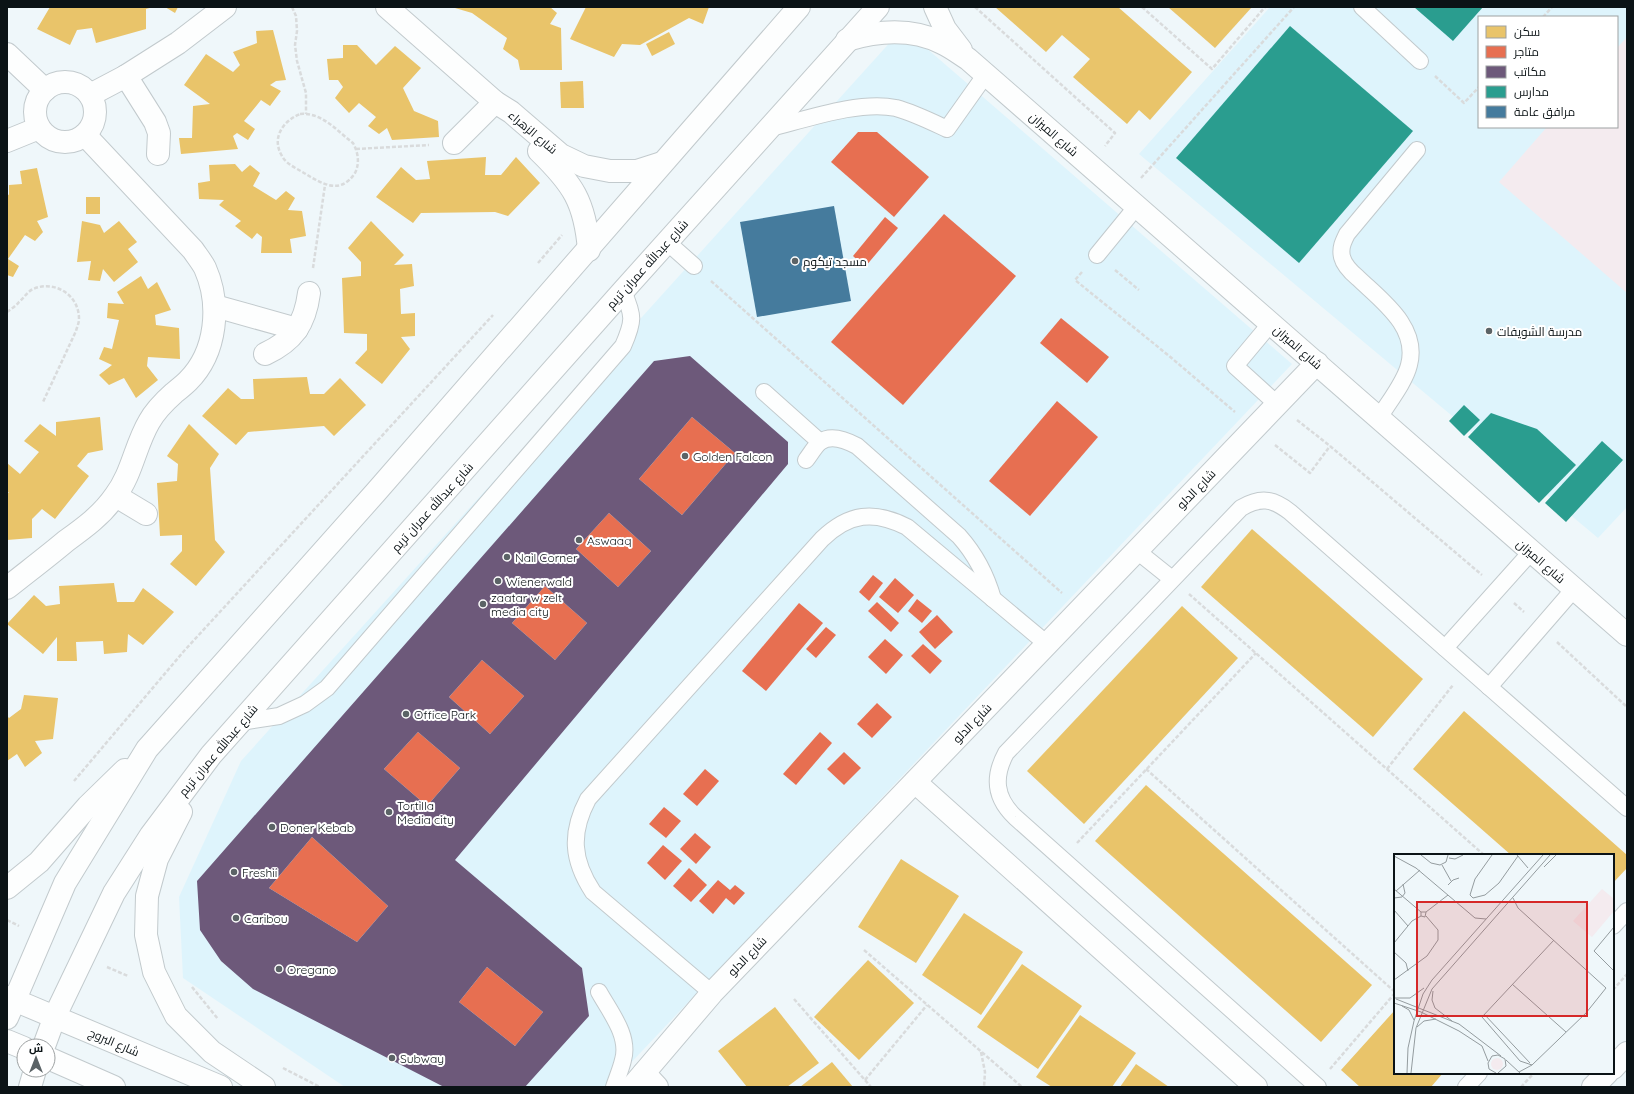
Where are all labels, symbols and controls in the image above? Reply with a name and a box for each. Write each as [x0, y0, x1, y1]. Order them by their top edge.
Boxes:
legend [1478, 16, 1618, 128]
text: سكن [1514, 24, 1540, 39]
text: متاجر [1513, 44, 1539, 59]
text: مكاتب [1514, 64, 1546, 79]
text: مدارس [1514, 84, 1549, 99]
text: مرافق عامة [1514, 104, 1575, 119]
street label: شارع الزهراء [505, 107, 561, 158]
street label: شارع الميزان [1026, 109, 1081, 160]
street label: شارع عبدالله عمران تريم [603, 216, 692, 312]
place label: مسجد تيكوم [803, 254, 867, 270]
marker: مسجد تيكوم [790, 256, 800, 266]
street label: شارع الميزان [1270, 322, 1325, 373]
place label: مدرسة الشويفات [1497, 324, 1582, 339]
marker: مدرسة الشويفات [1484, 326, 1494, 336]
place label: Golden Falcon [693, 449, 772, 464]
marker: Golden Falcon [680, 451, 690, 461]
street label: شارع عبدالله عمران تريم [388, 459, 477, 555]
street label: شارع الدلو [1173, 466, 1219, 513]
place label: Aswaaq [587, 533, 631, 548]
marker: Aswaaq [574, 535, 584, 545]
street label: شارع الميزان [1513, 536, 1568, 587]
place label: Nail Corner [515, 550, 578, 565]
marker: Nail Corner [502, 552, 512, 562]
place label: Wienerwald [506, 574, 572, 589]
marker: Wienerwald [493, 576, 503, 586]
place label: zaatar w zelt media city [491, 590, 562, 619]
marker: zaatar w zelt media city [478, 599, 488, 609]
street label: شارع الدلو [949, 700, 995, 747]
street label: شارع عبدالله عمران تريم [175, 701, 261, 799]
place label: Office Park [414, 707, 476, 722]
marker: Office Park [401, 709, 411, 719]
place label: Tortilla Media city [397, 798, 454, 827]
marker: Tortilla Media city [384, 807, 394, 817]
place label: Doner Kebab [280, 820, 354, 835]
marker: Doner Kebab [267, 822, 277, 832]
inset map [1394, 854, 1614, 1074]
place label: Freshii [242, 865, 277, 880]
marker: Freshii [229, 867, 239, 877]
place label: Caribou [244, 911, 288, 926]
marker: Caribou [231, 913, 241, 923]
street label: شارع الدلو [724, 933, 770, 980]
place label: Oregano [287, 962, 336, 977]
marker: Oregano [274, 964, 284, 974]
street label: شارع البروج [86, 1025, 142, 1060]
north arrow [16, 1038, 56, 1078]
text: ش [29, 1041, 43, 1055]
place label: Subway [400, 1051, 444, 1066]
marker: Subway [387, 1053, 397, 1063]

